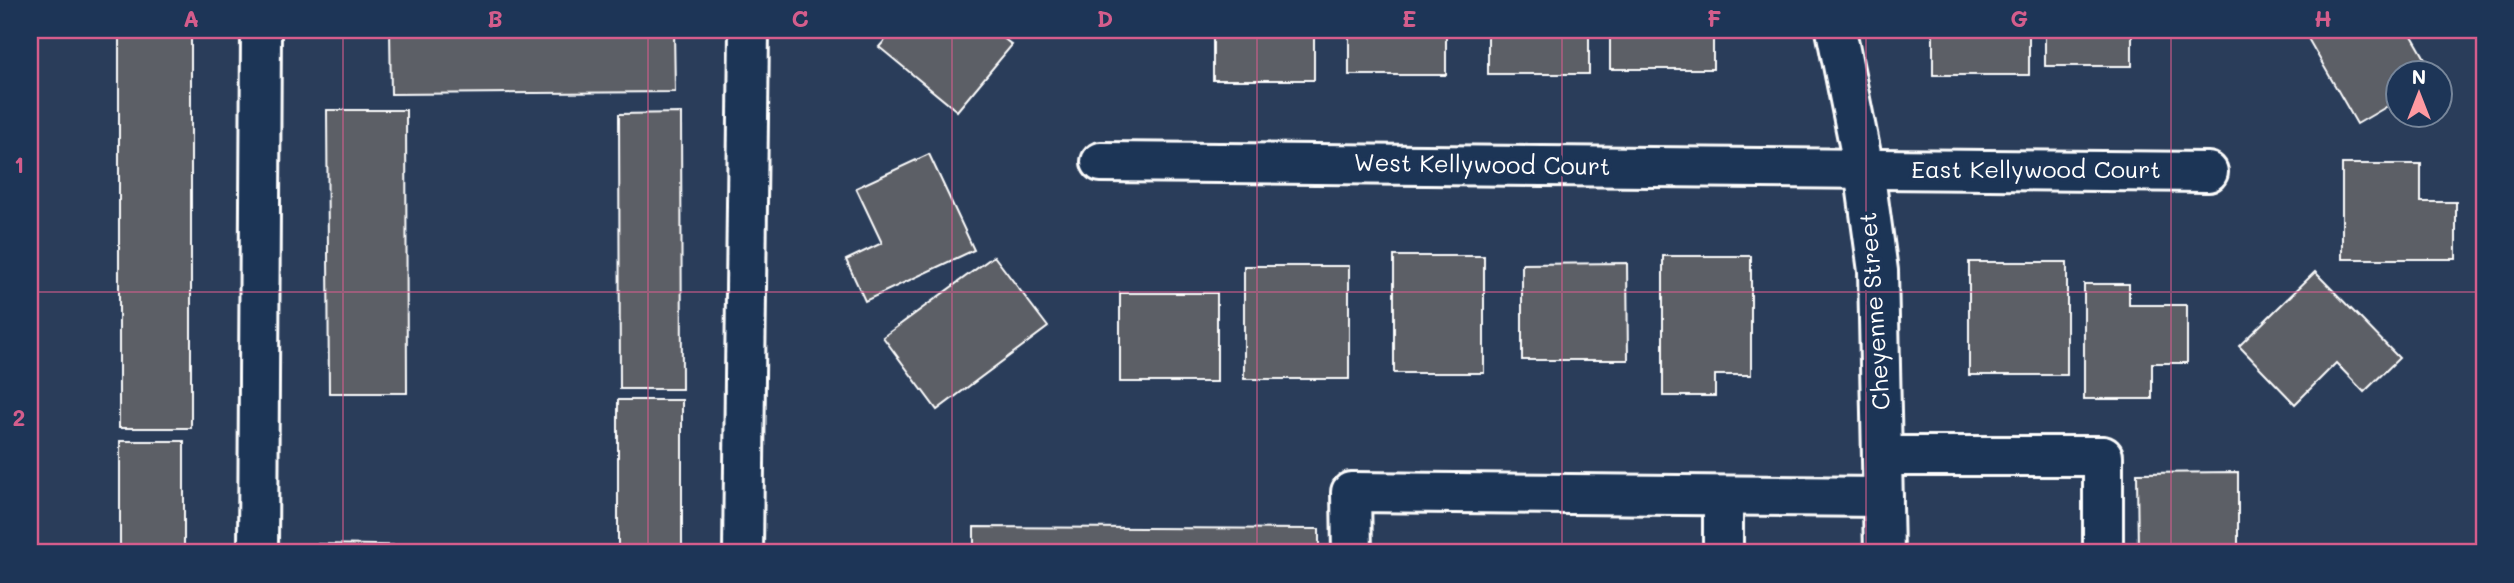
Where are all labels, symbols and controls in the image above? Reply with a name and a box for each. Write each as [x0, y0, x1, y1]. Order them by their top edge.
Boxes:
text: A [183, 3, 199, 33]
text: B [487, 3, 503, 33]
text: C [791, 3, 809, 33]
text: D [1097, 3, 1113, 33]
text: E [1402, 3, 1416, 33]
text: F [1707, 3, 1721, 33]
text: G [2010, 3, 2028, 33]
text: H [2314, 3, 2332, 33]
north arrow [2384, 60, 2454, 130]
text: N [2412, 64, 2426, 89]
street label: West Kellywood Court [1353, 146, 1611, 181]
text: 1 [14, 149, 24, 179]
street label: East Kellywood Court [1911, 153, 2161, 184]
street label: Cheyenne Street [1851, 211, 1896, 411]
text: 2 [13, 402, 25, 432]

